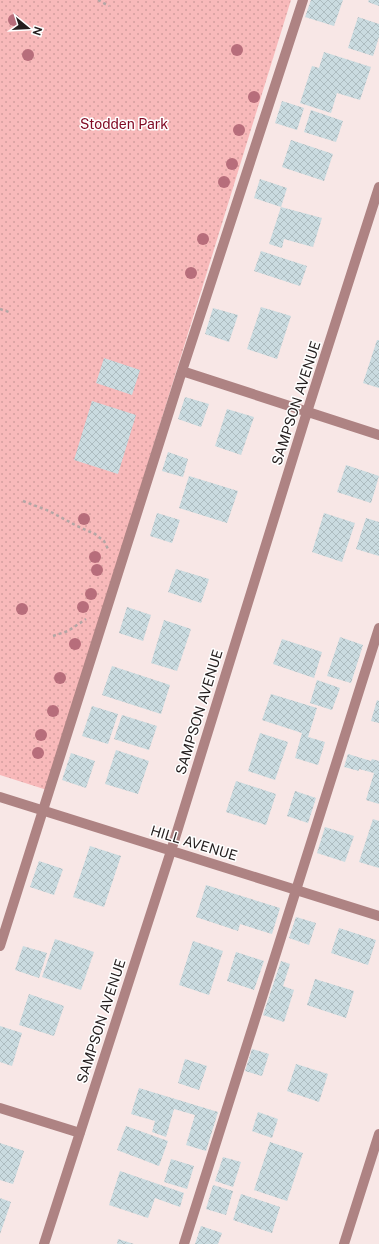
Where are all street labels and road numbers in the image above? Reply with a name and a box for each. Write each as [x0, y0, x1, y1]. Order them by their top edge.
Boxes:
street label: SAMPSON AVENUE [268, 339, 324, 467]
street label: SAMPSON AVENUE [172, 648, 226, 776]
street label: HILL AVENUE [149, 822, 239, 864]
street label: SAMPSON AVENUE [73, 957, 129, 1085]

